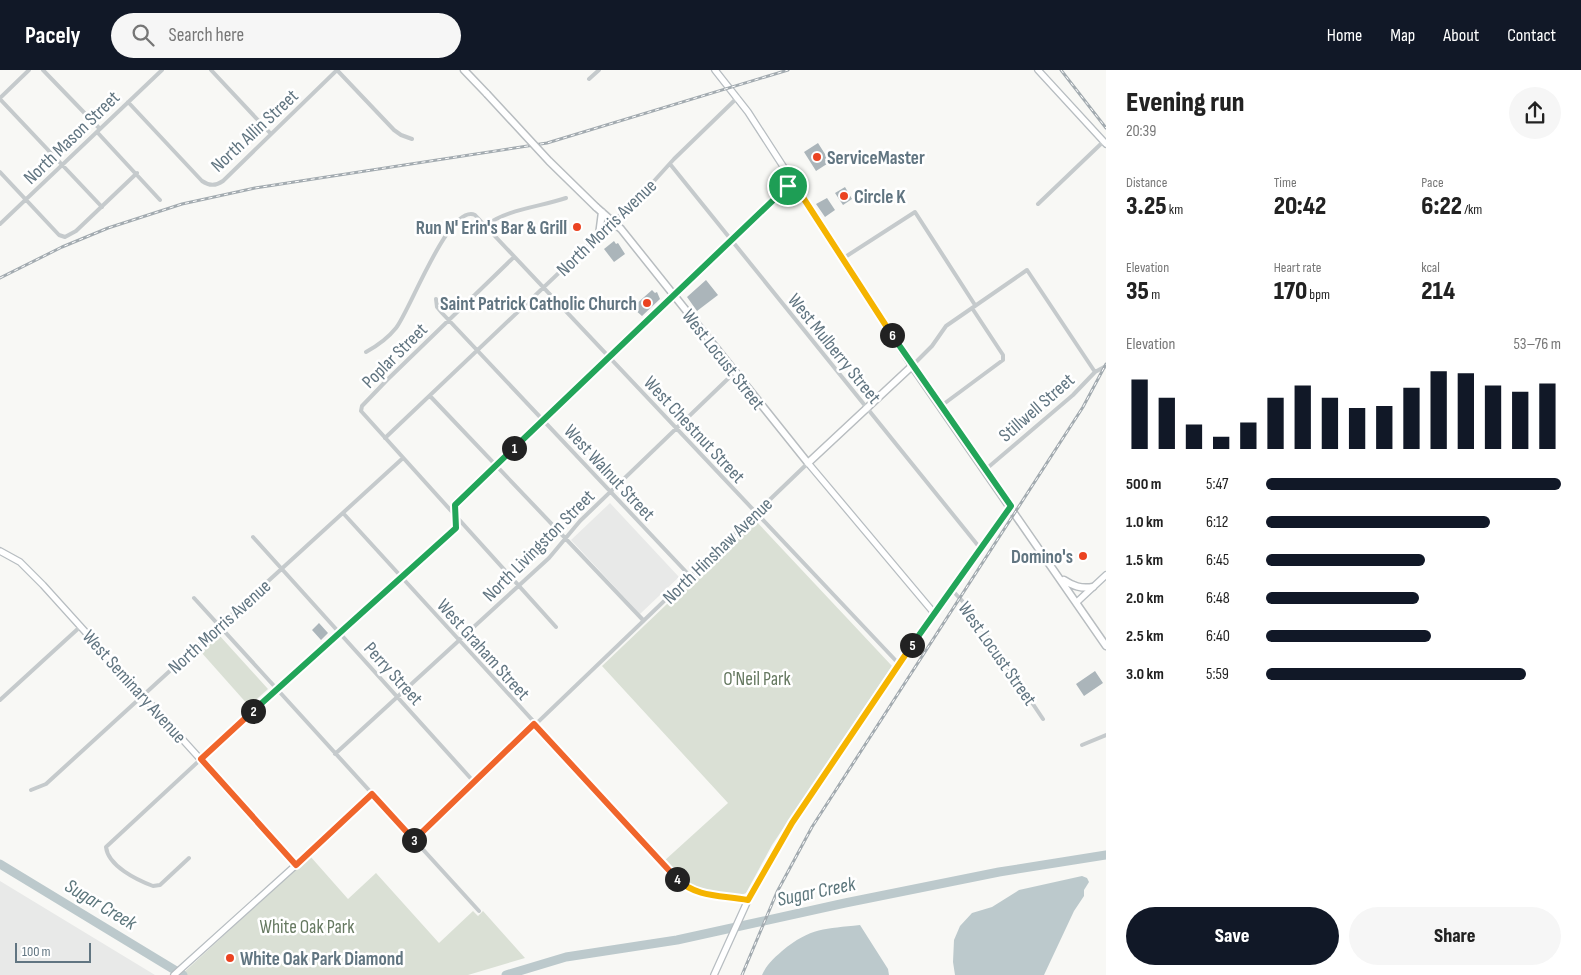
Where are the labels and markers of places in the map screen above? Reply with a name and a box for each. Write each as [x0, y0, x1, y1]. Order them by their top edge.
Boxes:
place label: ServiceMaster [827, 147, 925, 170]
marker: ServiceMaster [811, 151, 823, 163]
pin [767, 165, 809, 207]
place label: Circle K [854, 186, 906, 209]
marker: Circle K [838, 190, 850, 202]
place label: Run N' Erin's Bar & Grill [416, 217, 567, 240]
marker: Run N' Erin's Bar & Grill [571, 221, 583, 233]
place label: Saint Patrick Catholic Church [440, 293, 637, 316]
marker: Saint Patrick Catholic Church [641, 297, 653, 309]
pin: 6 [880, 322, 904, 348]
pin: 1 [502, 436, 526, 460]
place label: Domino's [1011, 546, 1073, 569]
marker: Domino's [1077, 550, 1089, 562]
pin: 5 [900, 632, 924, 658]
pin: 2 [240, 698, 266, 724]
pin: 3 [402, 828, 426, 852]
pin: 4 [664, 866, 690, 892]
place label: White Oak Park Diamond [240, 948, 403, 971]
marker: White Oak Park Diamond [224, 952, 236, 964]

